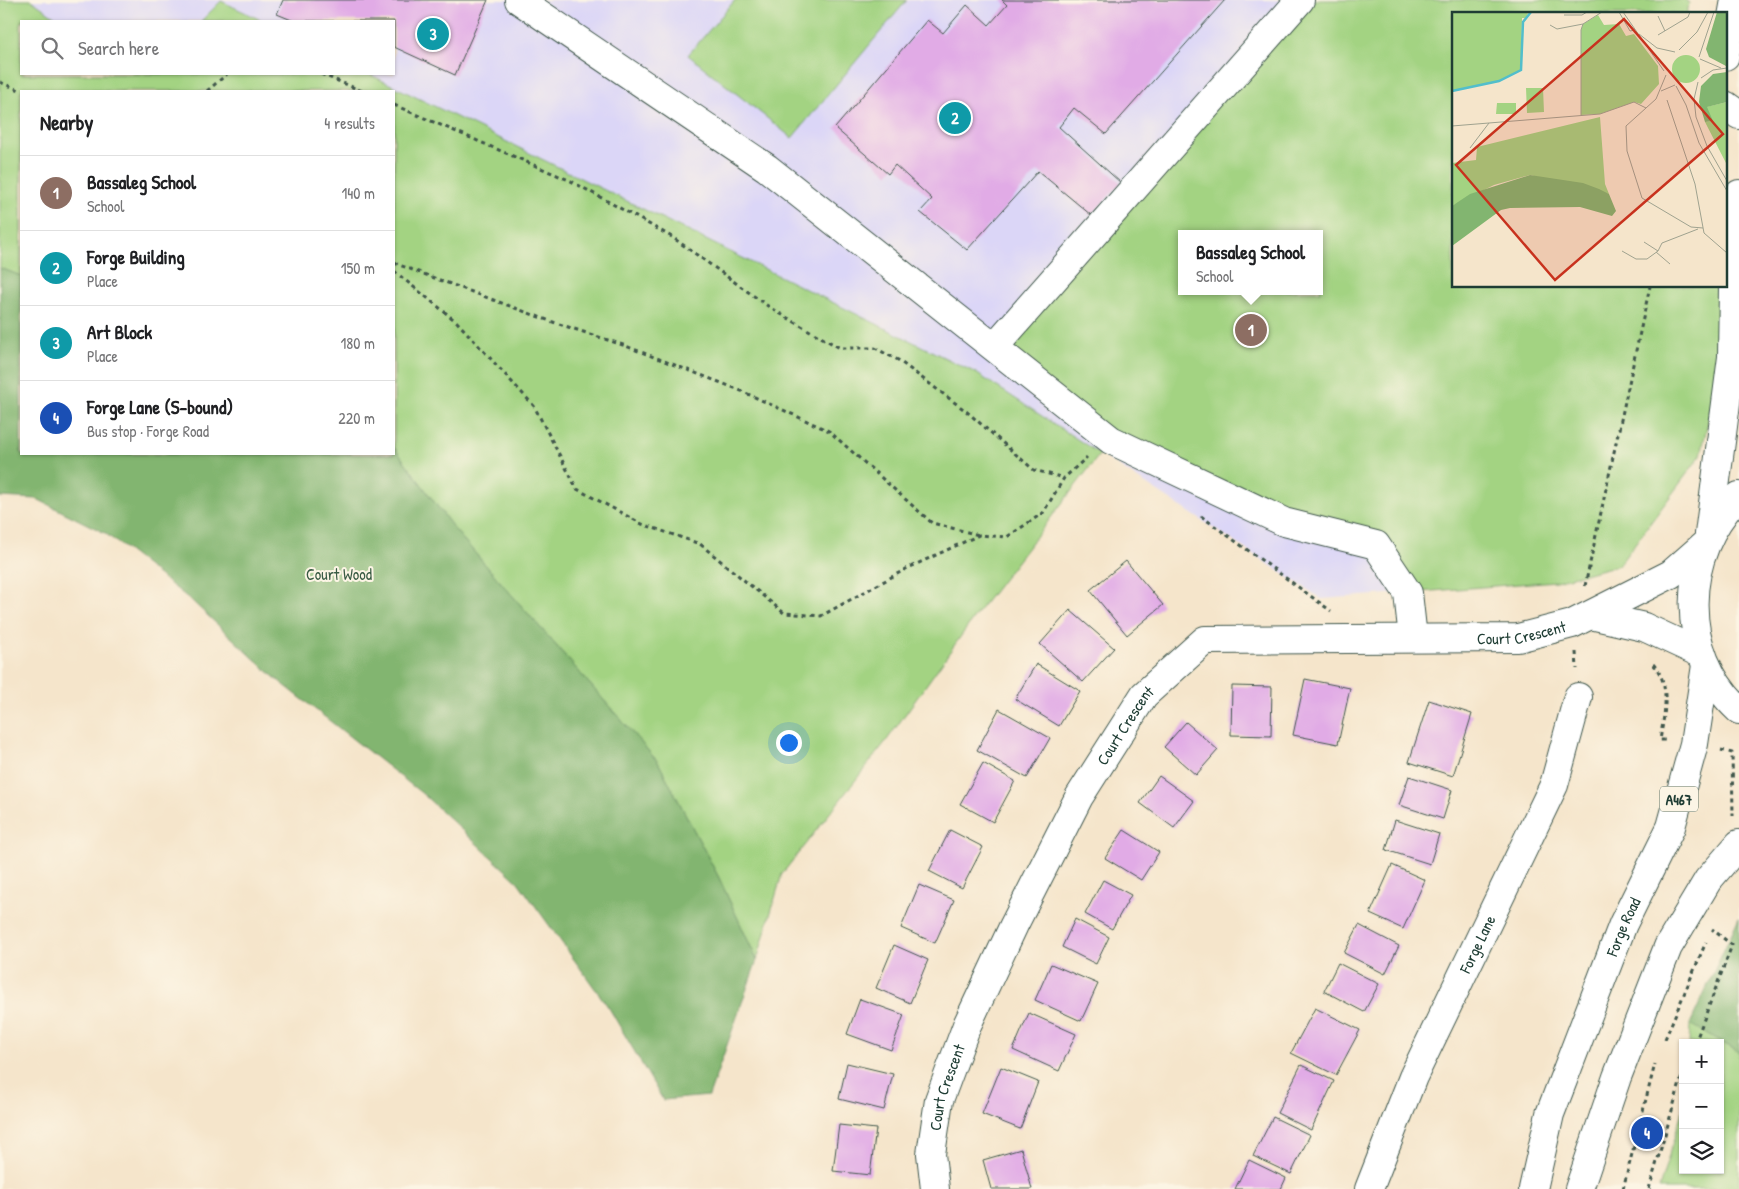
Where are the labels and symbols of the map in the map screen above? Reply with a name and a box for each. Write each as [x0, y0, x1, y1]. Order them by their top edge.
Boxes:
inset map [1452, 12, 1726, 288]
pin: 3 [417, 15, 449, 53]
pin: 2 [939, 99, 971, 137]
pin: 1 [1235, 311, 1267, 349]
park label: Court Wood [306, 563, 372, 585]
street label: Court Crescent [1477, 615, 1569, 650]
street label: Court Crescent [1091, 680, 1158, 769]
your location [776, 730, 802, 756]
road number: A467 [1660, 786, 1698, 812]
street label: Forge Road [1600, 893, 1646, 960]
street label: Forge Lane [1453, 911, 1501, 977]
street label: Court Crescent [924, 1040, 970, 1132]
pin: 4 [1631, 1114, 1663, 1152]

